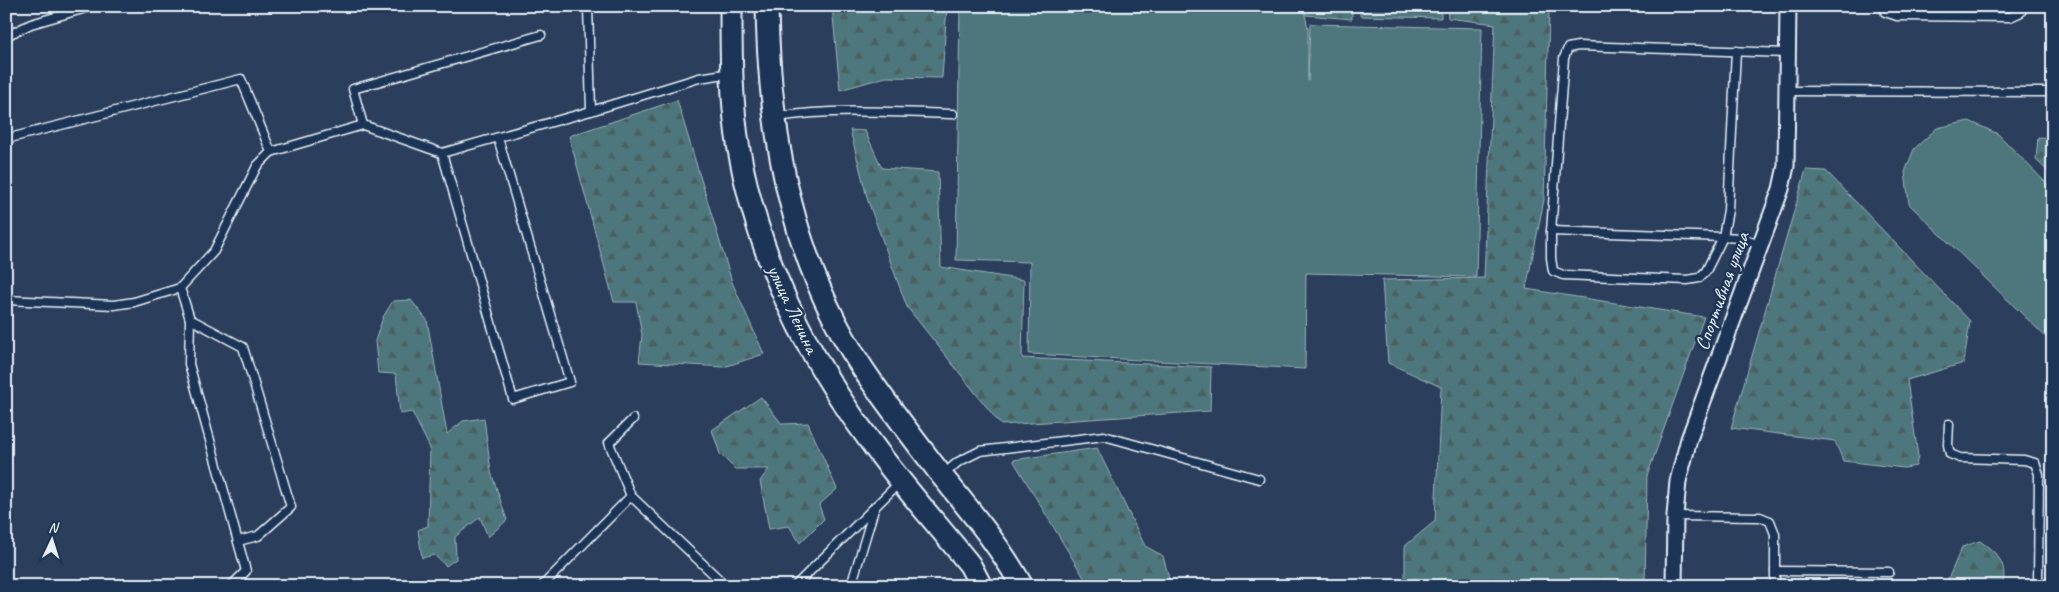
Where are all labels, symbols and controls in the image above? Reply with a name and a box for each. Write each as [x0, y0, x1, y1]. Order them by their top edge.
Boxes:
street label: Спортивная улица [1689, 227, 1755, 353]
street label: улица Ленина [761, 260, 825, 359]
north arrow [28, 514, 78, 564]
text: N [48, 519, 60, 536]

